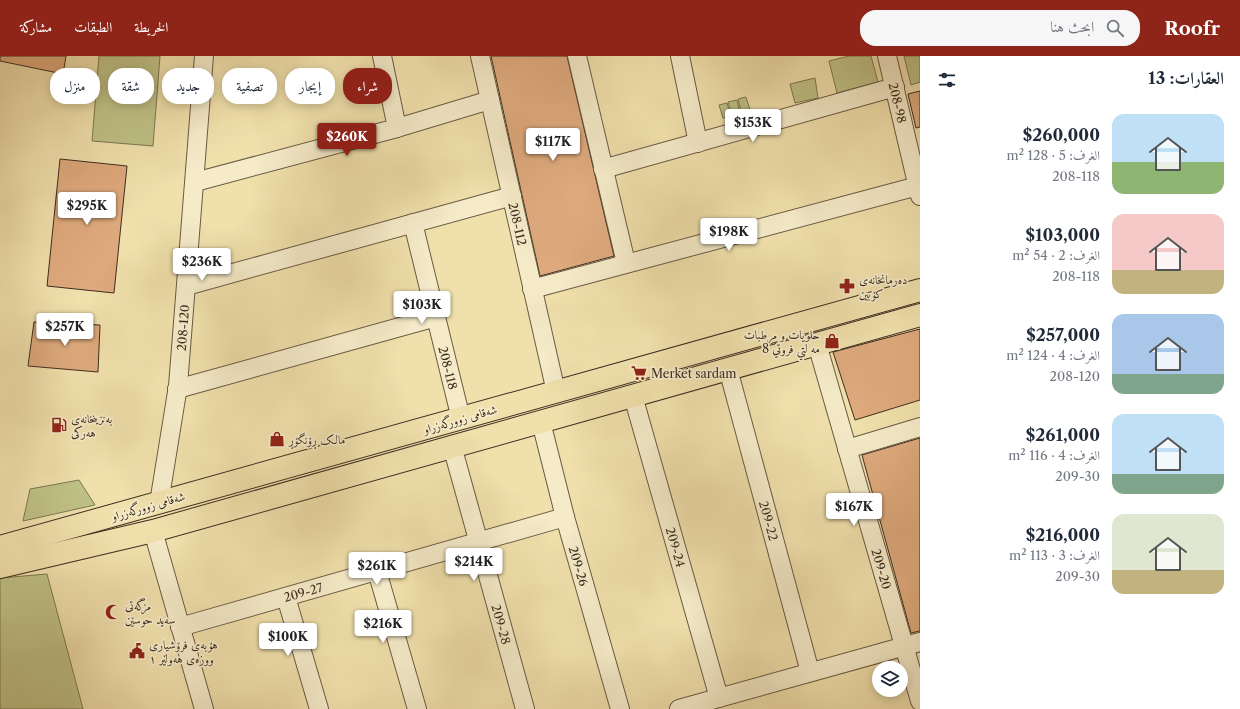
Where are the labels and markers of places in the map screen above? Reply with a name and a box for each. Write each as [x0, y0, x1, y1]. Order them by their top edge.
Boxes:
pin: $153K [725, 109, 781, 143]
pin: $260K [319, 123, 375, 157]
pin: $117K [525, 128, 581, 162]
pin: $295K [59, 192, 115, 226]
pin: $198K [701, 218, 757, 252]
pin: $236K [174, 248, 230, 282]
place label: دەرمانخانەی کۆبین [859, 272, 907, 302]
pharmacy icon: دەرمانخانەی کۆبین [838, 277, 856, 295]
pin: $103K [394, 291, 450, 325]
pin: $257K [37, 313, 93, 347]
place label: حلويات و مرطبات مه لتي فروتي 8 [744, 327, 820, 361]
shop icon: حلويات و مرطبات مه لتي فروتي 8 [823, 332, 841, 350]
supermarket icon: Merket sardam [630, 364, 648, 382]
place label: Merket sardam [651, 366, 737, 381]
place label: بەنزینخانەی هەرکی [71, 411, 112, 440]
fuel station icon: بەنزینخانەی هەرکی [50, 416, 68, 434]
shop icon: مالک ڕۆنگۆڕ [268, 430, 286, 448]
place label: مالک ڕۆنگۆڕ [288, 432, 345, 450]
pin: $167K [826, 493, 882, 527]
pin: $214K [446, 548, 502, 582]
pin: $261K [349, 552, 405, 586]
place label: مزگەتی سەید حوسێن [125, 597, 175, 628]
mosque icon: مزگەتی سەید حوسێن [104, 603, 122, 621]
pin: $216K [355, 610, 411, 644]
pin: $100K [260, 623, 316, 657]
place label: هۆبەی فرۆشیاری ووزەی هەولێر ١ [149, 637, 218, 667]
public building icon: هۆبەی فرۆشیاری ووزەی هەولێر ١ [128, 642, 146, 660]

